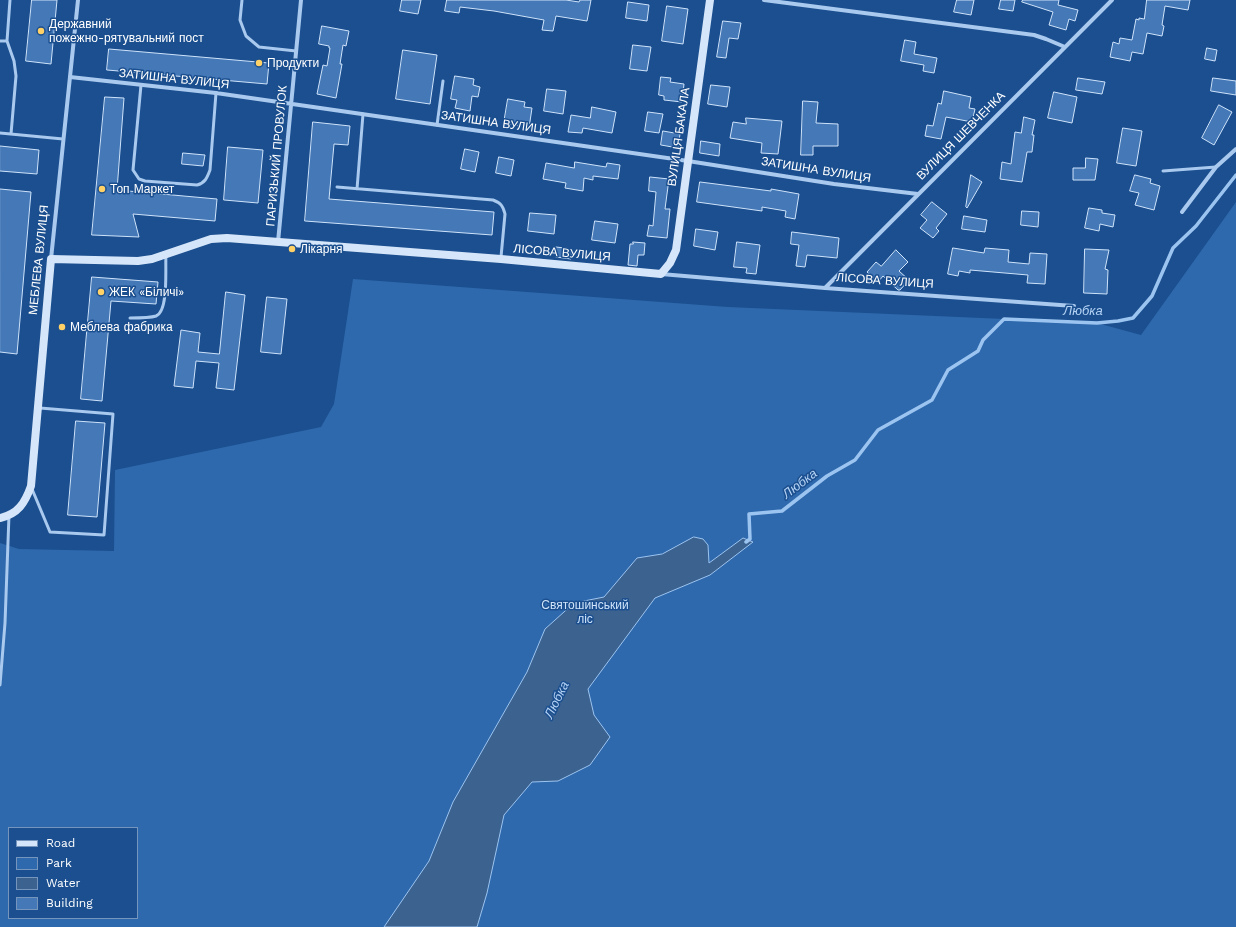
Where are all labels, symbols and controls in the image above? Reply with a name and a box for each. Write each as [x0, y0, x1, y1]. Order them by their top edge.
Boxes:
place label: Державний пожежно-рятувальний пост [49, 17, 204, 45]
marker: Державний пожежно-рятувальний пост [36, 26, 46, 36]
place label: Продукти [267, 56, 319, 70]
marker: Продукти [254, 58, 264, 68]
street label: ЗАТИШНА ВУЛИЦЯ [118, 66, 230, 92]
street label: ПАРИЗЬКИЙ ПРОВУЛОК [264, 85, 290, 227]
street label: ВУЛИЦЯ БАКАЛА [665, 87, 693, 187]
street label: ВУЛИЦЯ ШЕВЧЕНКА [914, 89, 1008, 183]
street label: ЗАТИШНА ВУЛИЦЯ [440, 108, 552, 138]
street label: ЗАТИШНА ВУЛИЦЯ [760, 154, 872, 186]
place label: Топ Маркет [110, 182, 174, 196]
marker: Топ Маркет [97, 184, 107, 194]
street label: МЕБЛЕВА ВУЛИЦЯ [26, 204, 52, 316]
place label: Лікарня [300, 242, 343, 256]
street label: ЛІСОВА ВУЛИЦЯ [513, 242, 611, 264]
marker: Лікарня [287, 244, 297, 254]
street label: ЛІСОВА ВУЛИЦЯ [836, 270, 934, 292]
place label: ЖЕК «Біличі» [109, 285, 184, 299]
marker: ЖЕК «Біличі» [96, 287, 106, 297]
water label: Любка [1063, 303, 1103, 319]
place label: Меблева фабрика [70, 320, 173, 334]
marker: Меблева фабрика [57, 322, 67, 332]
water label: Любка [780, 466, 820, 502]
park label: Святошинський ліс [541, 598, 629, 626]
water label: Любка [541, 679, 573, 721]
legend [8, 827, 138, 919]
text: Road [46, 836, 75, 850]
text: Park [46, 856, 72, 870]
text: Water [46, 876, 80, 890]
text: Building [46, 896, 93, 910]

